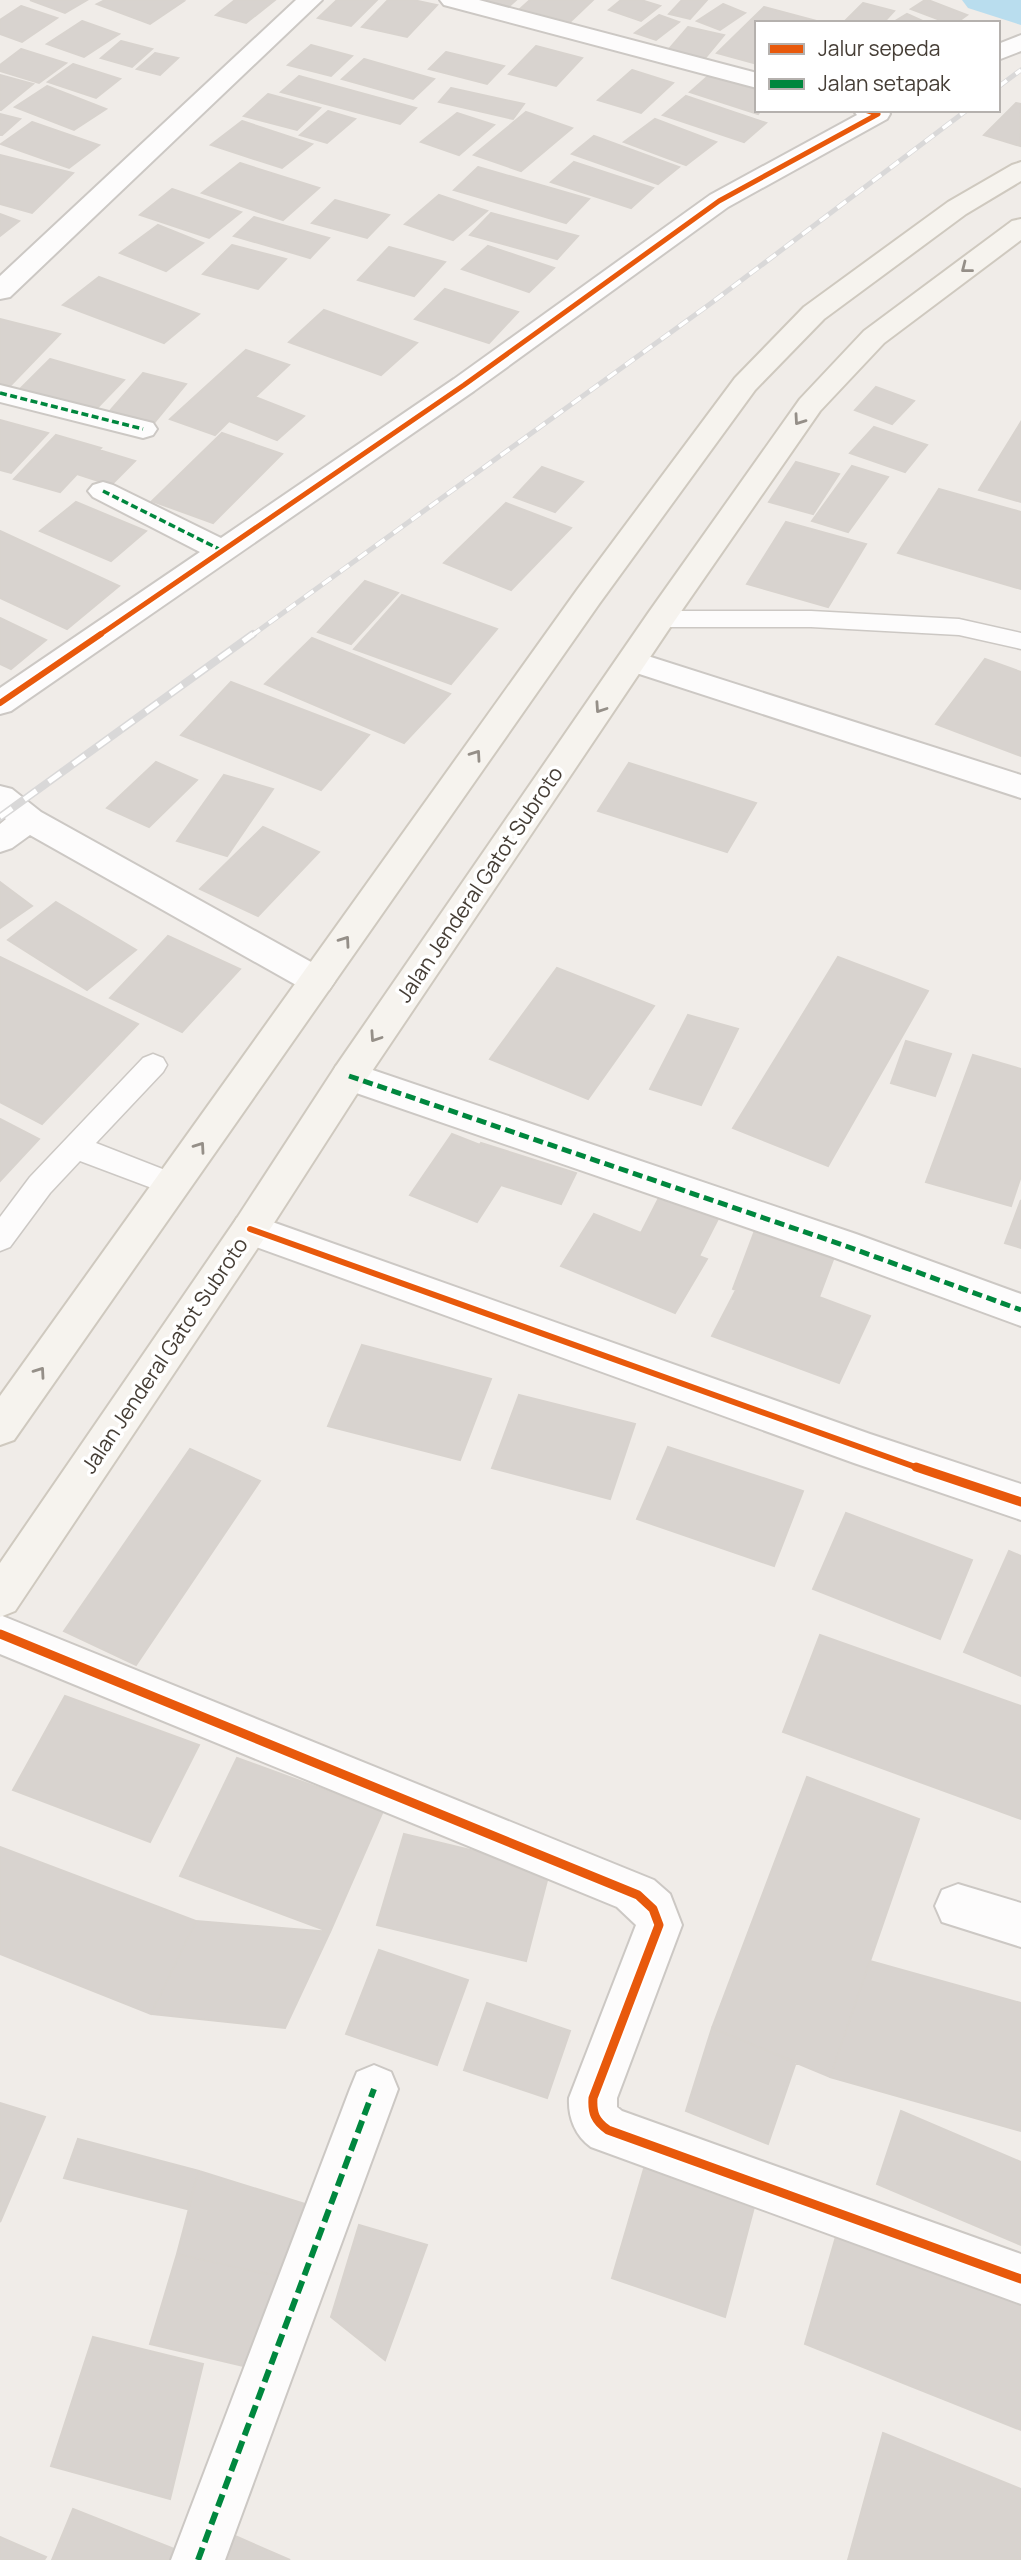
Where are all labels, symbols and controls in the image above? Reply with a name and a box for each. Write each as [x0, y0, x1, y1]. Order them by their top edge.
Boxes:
legend [755, 21, 1000, 112]
text: Jalur sepeda [818, 34, 940, 62]
text: Jalan setapak [818, 69, 951, 97]
one-way arrow [962, 259, 974, 272]
one-way arrow [795, 412, 807, 425]
one-way arrow [596, 700, 608, 713]
one-way arrow [468, 750, 480, 763]
street label: Jalan Jenderal Gatot Subroto [389, 761, 569, 1007]
one-way arrow [337, 936, 349, 949]
one-way arrow [370, 1030, 383, 1043]
one-way arrow [192, 1142, 204, 1155]
street label: Jalan Jenderal Gatot Subroto [74, 1232, 254, 1478]
one-way arrow [31, 1367, 44, 1380]

